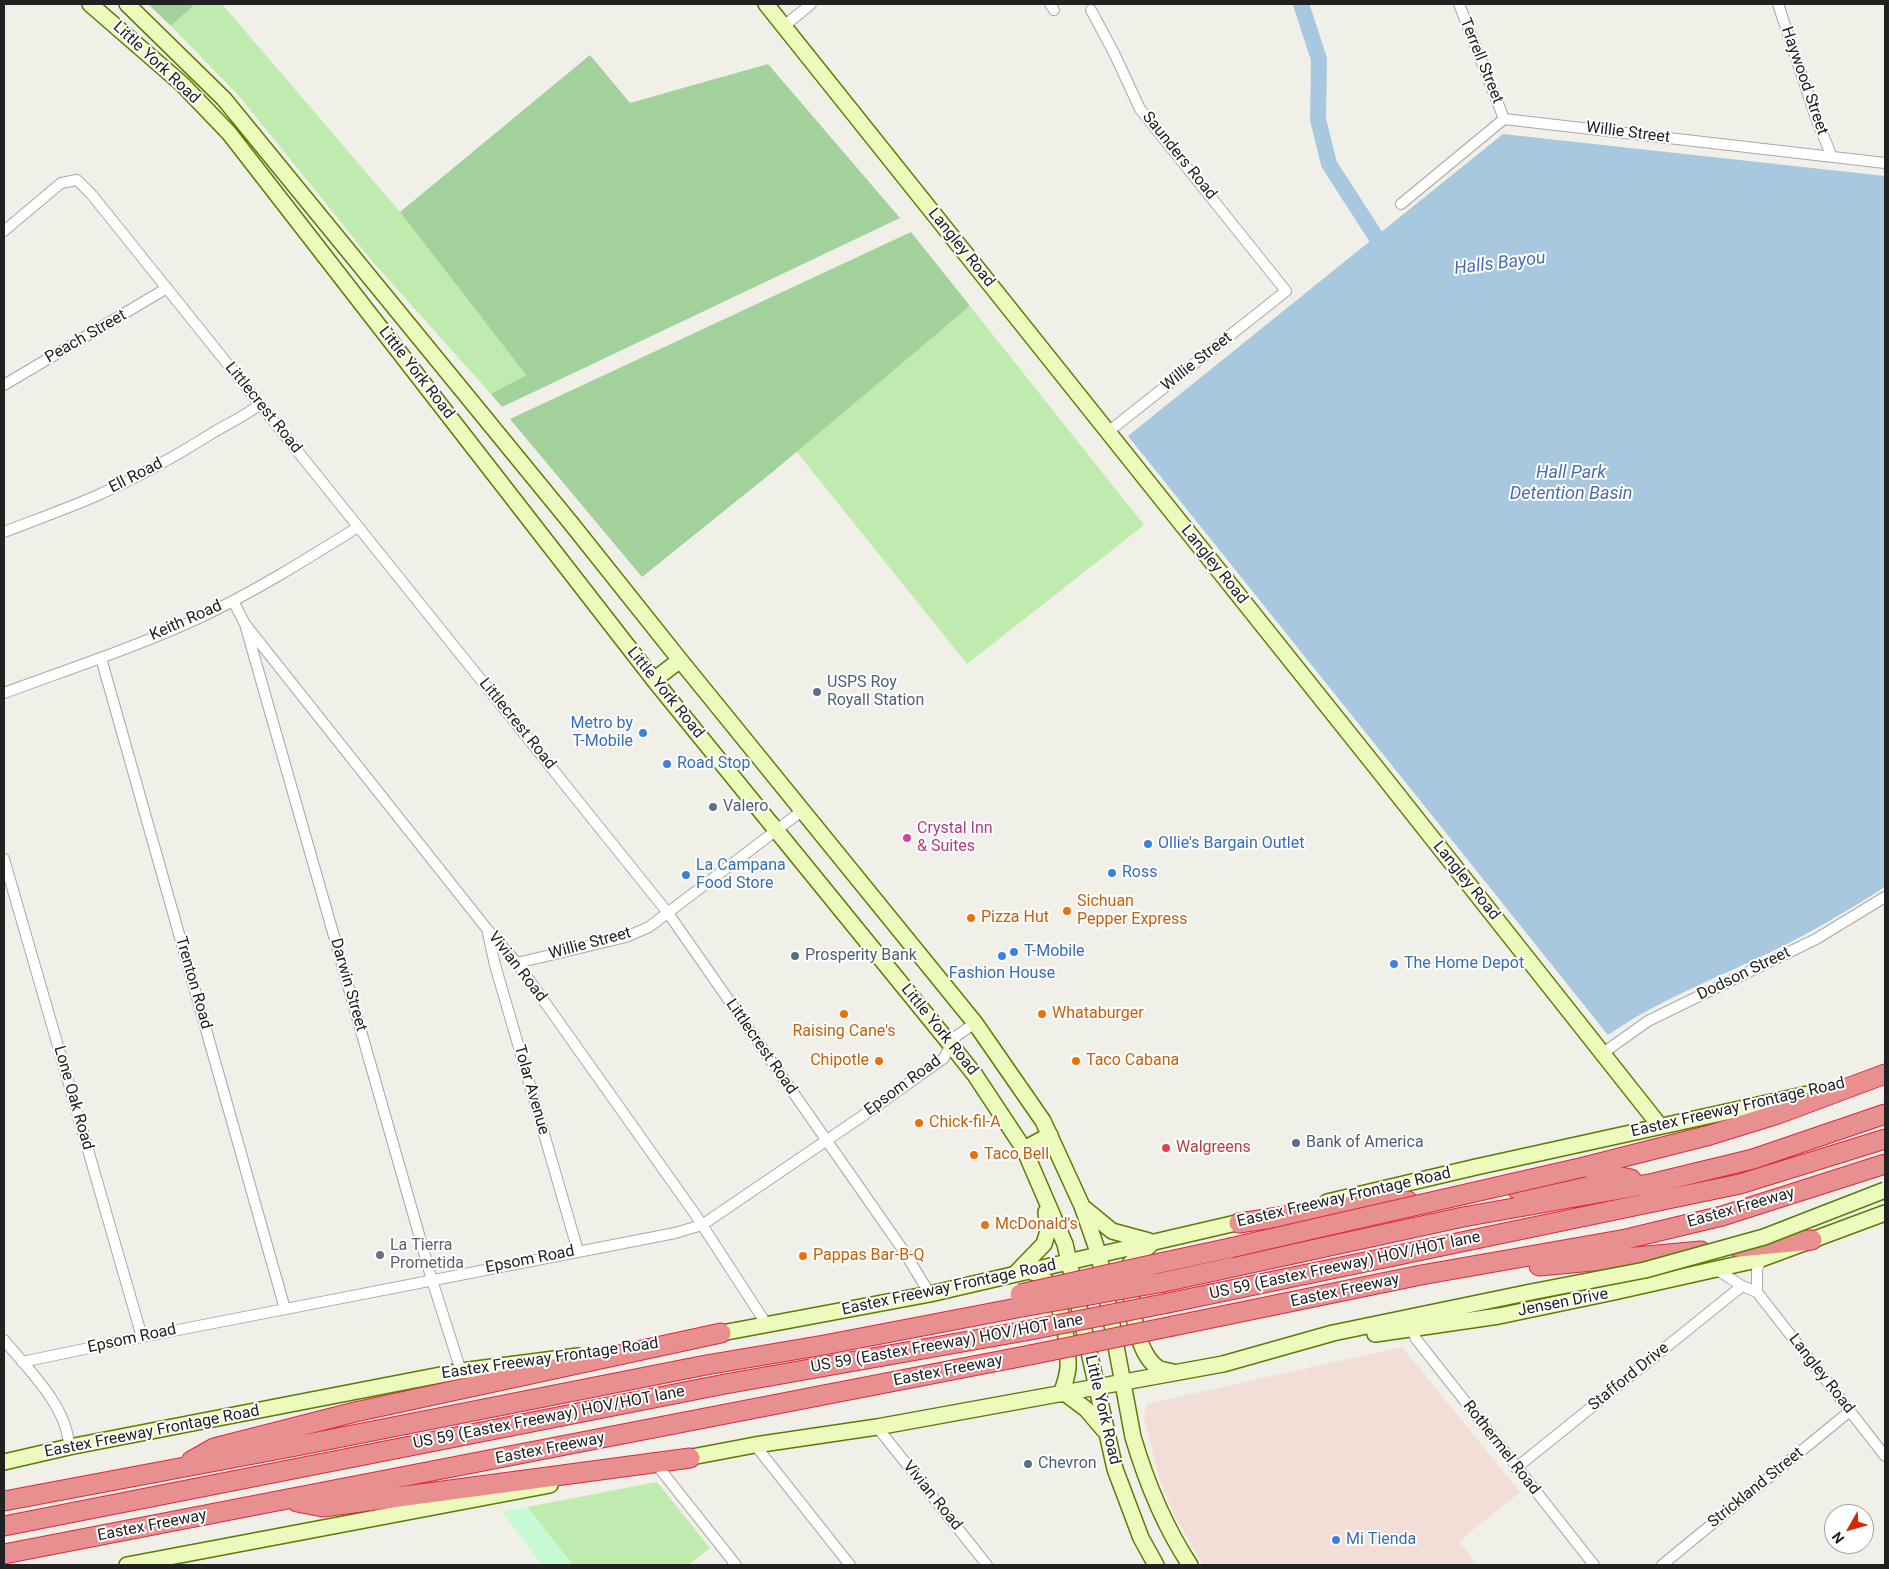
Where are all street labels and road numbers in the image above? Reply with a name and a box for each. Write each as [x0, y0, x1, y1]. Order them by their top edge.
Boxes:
street label: Terrell Street [1455, 15, 1507, 107]
street label: Little York Road [109, 18, 203, 108]
street label: Haywood Street [1777, 24, 1831, 138]
street label: Saunders Road [1138, 108, 1220, 204]
street label: Willie Street [1585, 118, 1671, 148]
street label: Langley Road [923, 205, 999, 291]
street label: Peach Street [42, 306, 130, 368]
street label: Little York Road [374, 323, 458, 423]
street label: Willie Street [1158, 328, 1236, 396]
street label: Littlecrest Road [220, 359, 306, 457]
street label: Ell Road [106, 454, 166, 498]
street label: Langley Road [1176, 522, 1252, 608]
street label: Keith Road [147, 597, 225, 645]
street label: Little York Road [622, 644, 708, 742]
street label: Littlecrest Road [474, 675, 560, 773]
street label: Langley Road [1428, 838, 1504, 924]
street label: Willie Street [547, 924, 633, 964]
street label: Vivian Road [484, 928, 550, 1006]
street label: Trenton Road [171, 935, 215, 1031]
street label: Darwin Street [326, 936, 370, 1034]
street label: Dodson Street [1694, 943, 1794, 1005]
street label: Little York Road [896, 981, 982, 1079]
street label: Littlecrest Road [721, 996, 801, 1098]
street label: Tolar Avenue [509, 1043, 553, 1137]
street label: Lone Oak Road [49, 1044, 97, 1152]
street label: Epsom Road [861, 1052, 945, 1120]
street label: Eastex Freeway Frontage Road [1629, 1074, 1847, 1142]
street label: Eastex Freeway Frontage Road [1235, 1164, 1453, 1232]
street label: Eastex Freeway [1685, 1184, 1797, 1232]
street label: US 59 (Eastex Freeway) HOV/HOT lane [1208, 1228, 1482, 1304]
street label: Epsom Road [484, 1242, 576, 1278]
street label: Eastex Freeway Frontage Road [840, 1256, 1058, 1320]
street label: Eastex Freeway [1289, 1270, 1401, 1312]
street label: Jensen Drive [1516, 1285, 1610, 1321]
street label: US 59 (Eastex Freeway) HOV/HOT lane [809, 1311, 1085, 1377]
street label: Epsom Road [86, 1320, 178, 1358]
street label: Langley Road [1784, 1330, 1858, 1418]
street label: Eastex Freeway Frontage Road [440, 1334, 660, 1384]
street label: Stafford Drive [1585, 1339, 1673, 1415]
street label: Eastex Freeway [892, 1351, 1004, 1391]
street label: Little York Road [1080, 1353, 1124, 1467]
street label: US 59 (Eastex Freeway) HOV/HOT lane [412, 1382, 686, 1454]
street label: Rothermel Road [1458, 1397, 1544, 1499]
street label: Eastex Freeway Frontage Road [43, 1402, 261, 1462]
street label: Eastex Freeway [494, 1429, 606, 1469]
street label: Strickland Street [1704, 1444, 1808, 1532]
street label: Vivian Road [898, 1457, 966, 1535]
street label: Eastex Freeway [96, 1506, 208, 1546]

